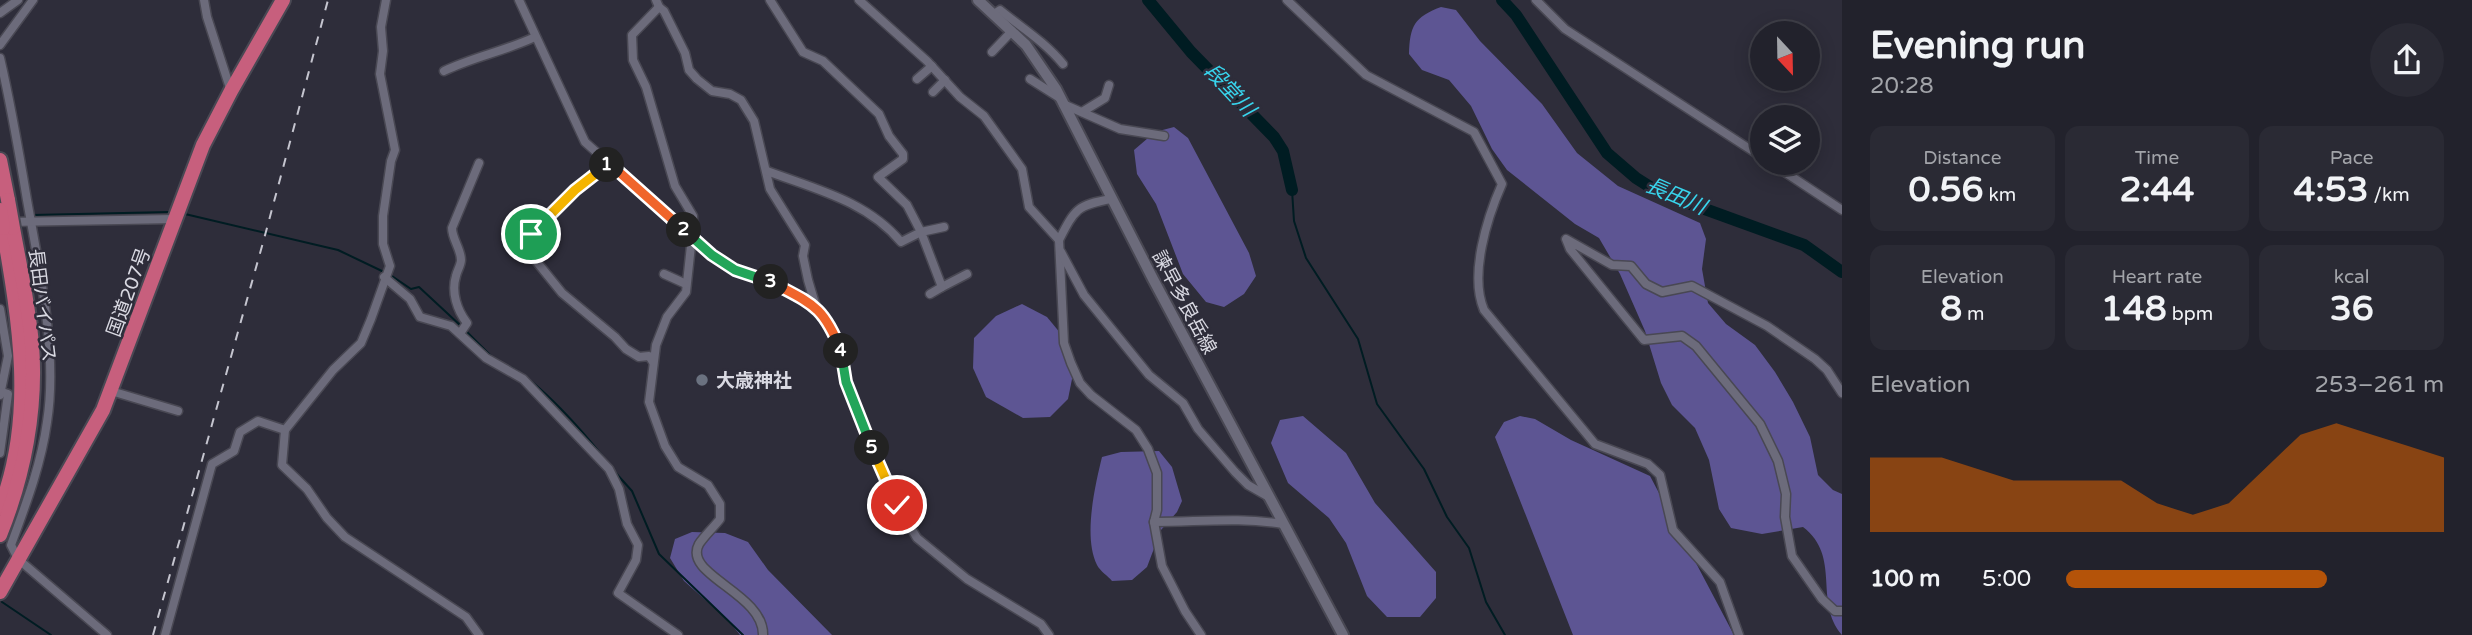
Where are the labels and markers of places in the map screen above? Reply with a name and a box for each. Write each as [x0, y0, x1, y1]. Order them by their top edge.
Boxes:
pin: 1 [590, 148, 624, 182]
pin [501, 204, 561, 264]
pin: 2 [666, 212, 702, 247]
pin: 3 [754, 264, 788, 300]
pin: 4 [824, 334, 858, 368]
place label: 大歳神社 [716, 370, 792, 392]
marker: 大歳神社 [694, 372, 710, 388]
pin: 5 [854, 430, 890, 466]
pin [867, 475, 927, 535]

